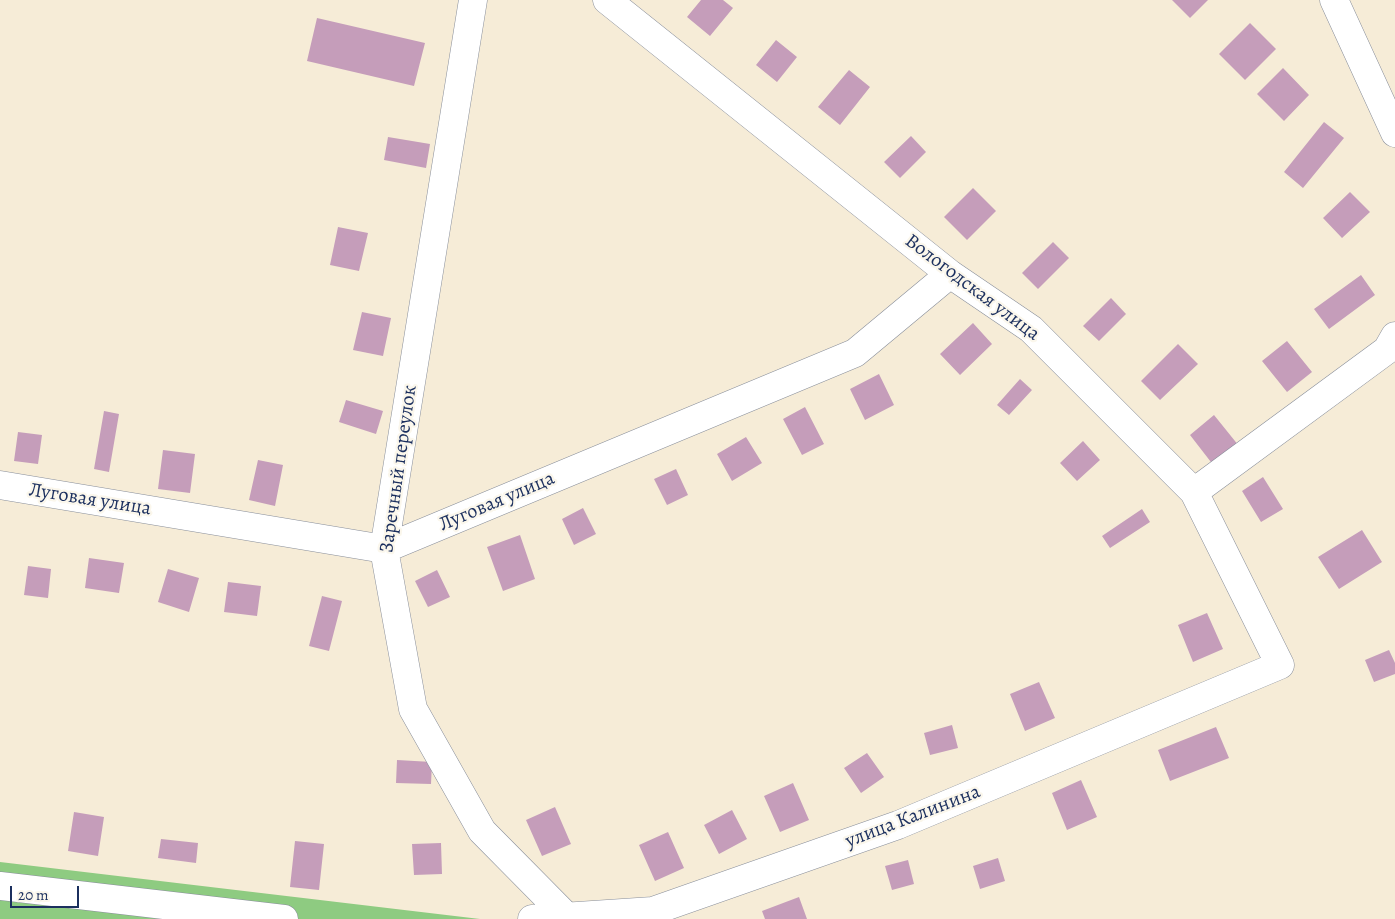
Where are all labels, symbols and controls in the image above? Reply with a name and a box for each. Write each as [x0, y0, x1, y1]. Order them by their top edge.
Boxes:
street label: Вологодская улица [900, 229, 1044, 347]
street label: Заречный переулок [375, 384, 423, 554]
street label: Луговая улица [436, 467, 558, 537]
street label: Луговая улица [27, 479, 153, 521]
street label: улица Калинина [842, 780, 984, 854]
scale bar [12, 876, 81, 908]
text: 20 m [18, 885, 49, 905]

